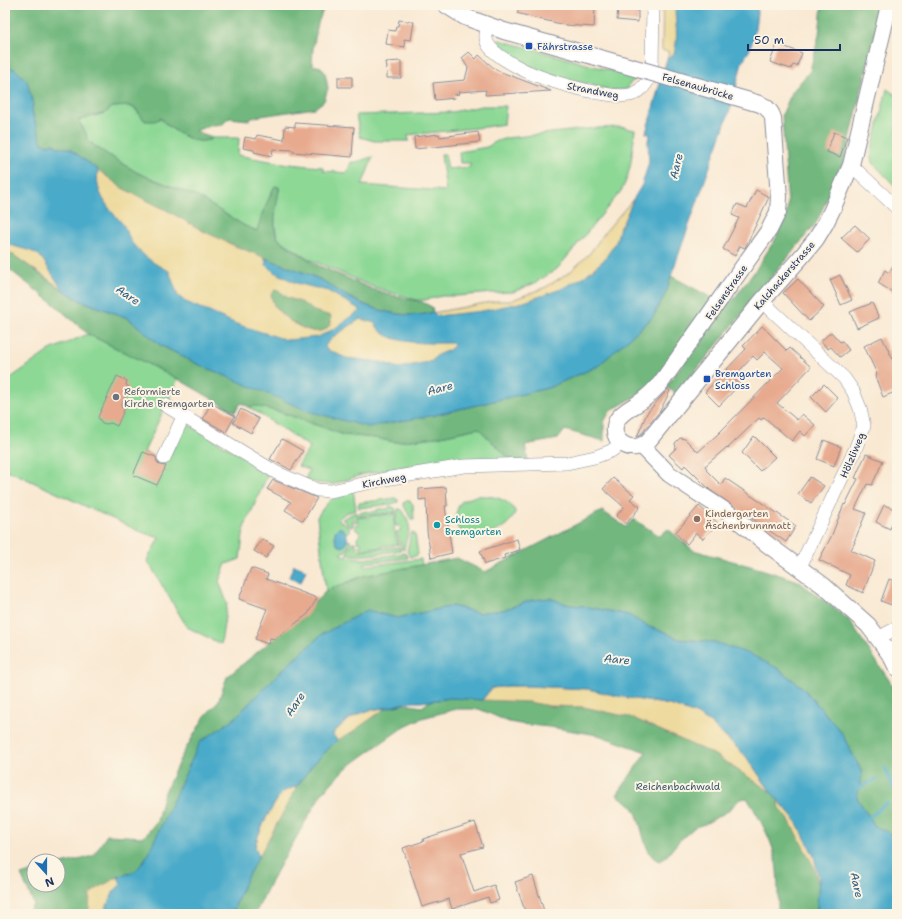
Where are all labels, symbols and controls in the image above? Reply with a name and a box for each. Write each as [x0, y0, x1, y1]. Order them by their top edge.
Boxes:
scale bar [748, 26, 840, 52]
text: 50 m [754, 32, 784, 48]
place label: Fährstrasse [537, 40, 594, 53]
marker: Fährstrasse [524, 41, 534, 51]
street label: Felsenaubrücke [661, 70, 735, 103]
street label: Strandweg [566, 79, 620, 102]
water label: Aare [666, 152, 687, 180]
street label: Kalchackerstrasse [751, 238, 818, 312]
street label: Felsenstrasse [703, 262, 750, 322]
water label: Aare [113, 282, 143, 309]
place label: Bremgarten Schloss [715, 367, 771, 392]
marker: Bremgarten Schloss [702, 374, 712, 384]
water label: Aare [426, 378, 454, 399]
place label: Reformierte Kirche Bremgarten [124, 385, 214, 410]
marker: Reformierte Kirche Bremgarten [111, 392, 121, 402]
street label: Hölzliweg [837, 431, 868, 480]
street label: Kirchweg [361, 470, 407, 491]
place label: Kindergarten Äschenbrunnmatt [705, 507, 791, 532]
place label: Schloss Bremgarten [445, 513, 501, 538]
marker: Kindergarten Äschenbrunnmatt [692, 514, 702, 524]
marker: Schloss Bremgarten [432, 520, 442, 530]
water label: Aare [603, 651, 631, 668]
water label: Aare [282, 689, 309, 719]
park label: Reichenbachwald [636, 780, 721, 793]
north arrow [26, 853, 66, 893]
water label: Aare [847, 871, 867, 899]
text: N [42, 873, 56, 891]

